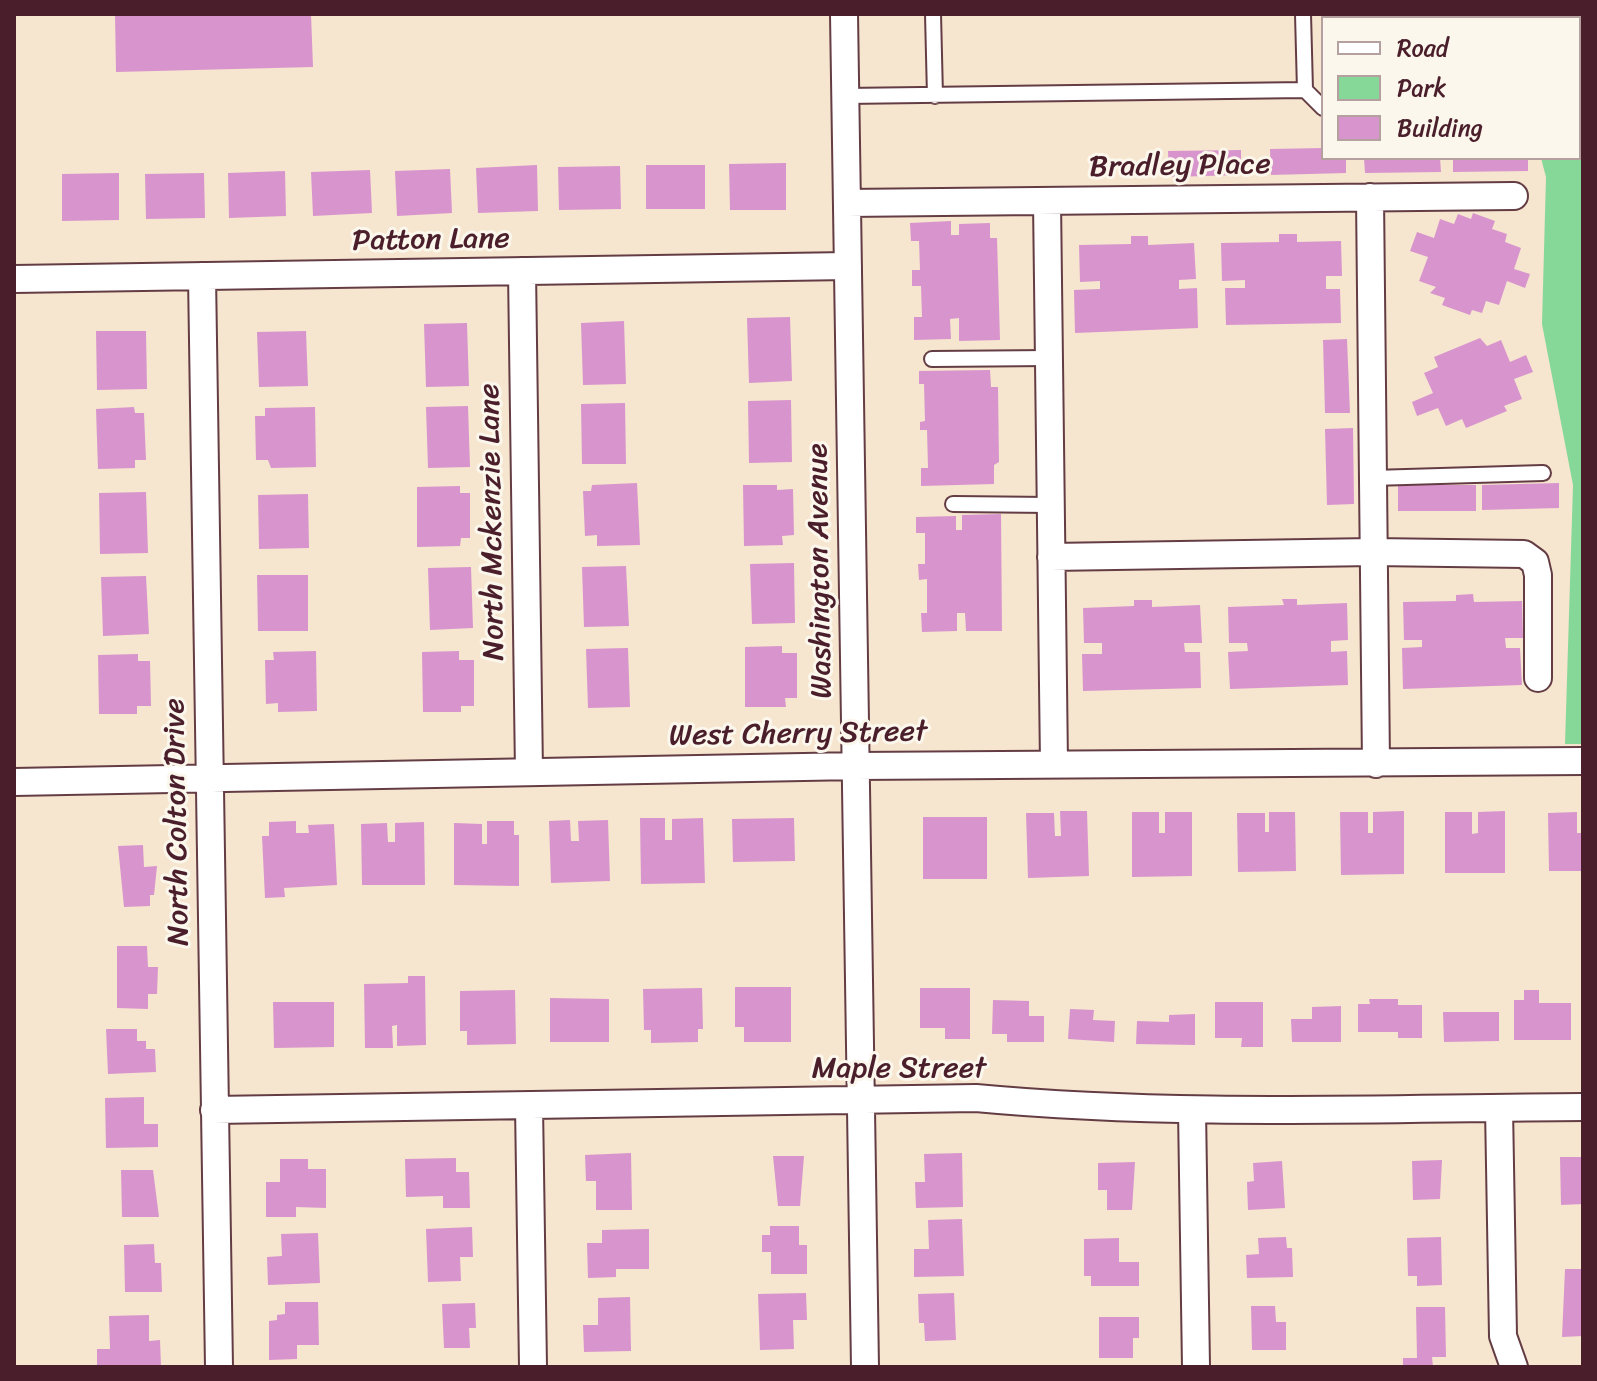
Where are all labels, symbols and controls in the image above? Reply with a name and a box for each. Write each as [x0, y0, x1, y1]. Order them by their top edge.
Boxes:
legend [1321, 16, 1581, 160]
text: Road [1397, 27, 1448, 69]
text: Park [1397, 67, 1446, 109]
text: Building [1397, 107, 1483, 149]
street label: Bradley Place [1089, 147, 1271, 187]
street label: Patton Lane [352, 222, 510, 260]
street label: North Mckenzie Lane [473, 383, 513, 661]
street label: Washington Avenue [801, 443, 841, 699]
street label: North Colton Drive [158, 698, 198, 946]
street label: West Cherry Street [669, 715, 927, 755]
street label: Maple Street [812, 1051, 986, 1087]

